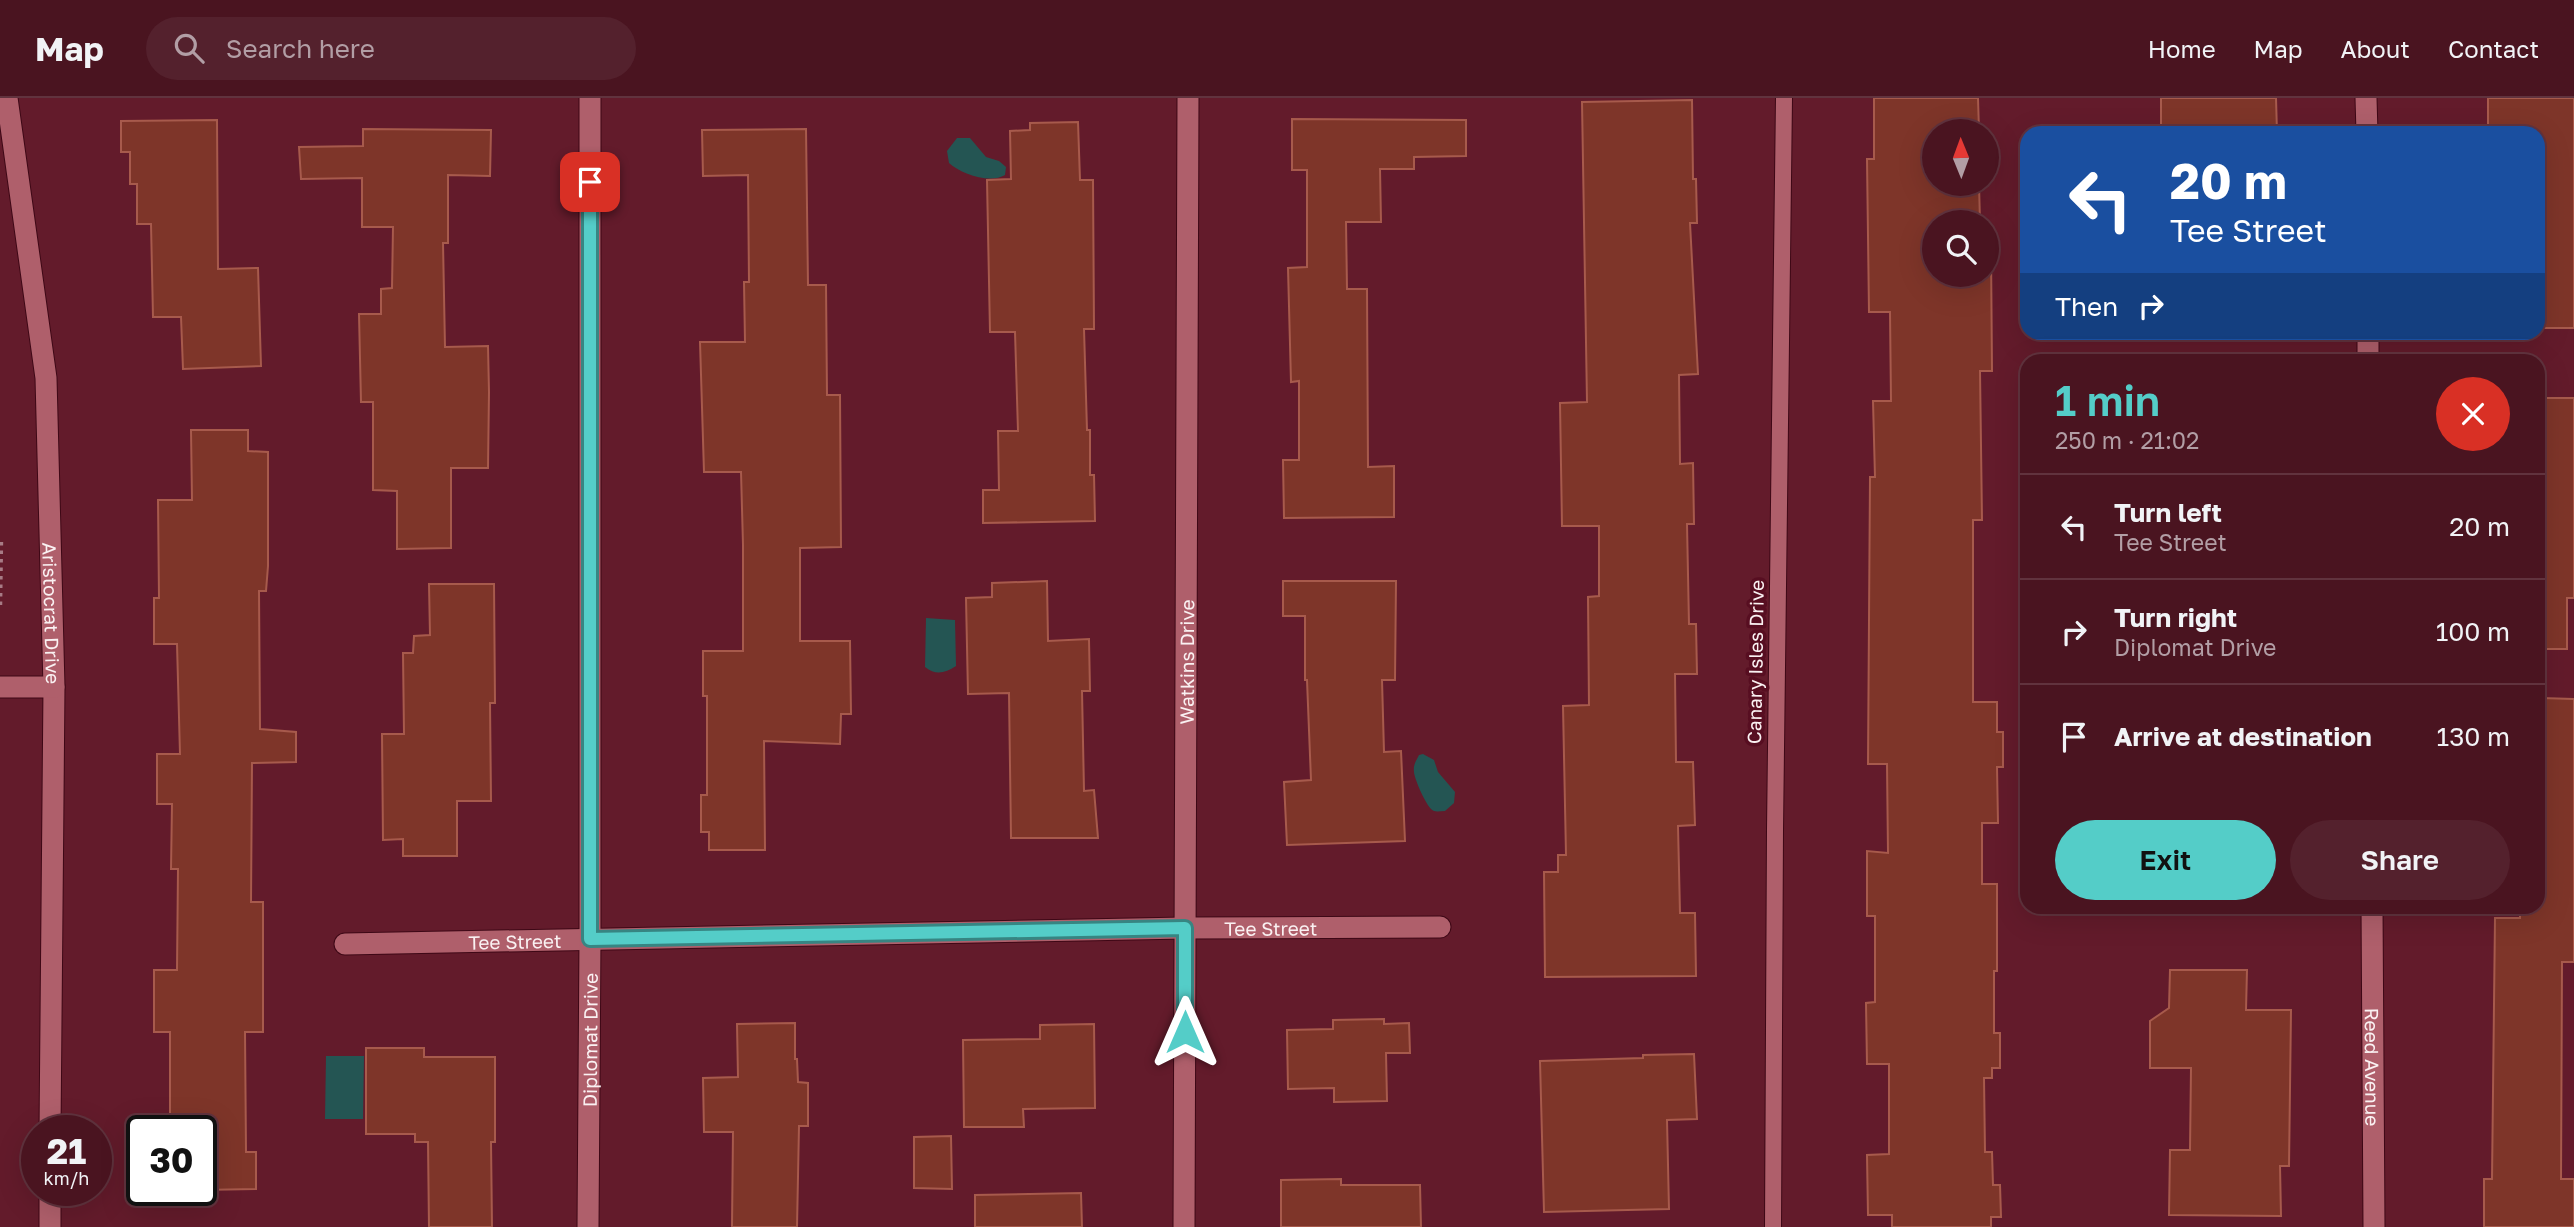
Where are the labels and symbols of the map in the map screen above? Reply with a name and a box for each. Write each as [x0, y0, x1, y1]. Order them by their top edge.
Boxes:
north arrow [1922, 119, 1998, 196]
pin [560, 152, 620, 212]
street label: Aristocrat Drive [39, 542, 65, 684]
street label: Canary Isles Drive [1742, 580, 1768, 744]
street label: Watkins Drive [1174, 599, 1198, 725]
street label: Tee Street [1224, 916, 1317, 939]
street label: Tee Street [468, 928, 562, 953]
street label: Diplomat Drive [577, 973, 601, 1107]
position arrow [1148, 995, 1222, 1069]
street label: Reed Avenue [2361, 1008, 2385, 1126]
speed limit sign: 30 [126, 1115, 217, 1206]

